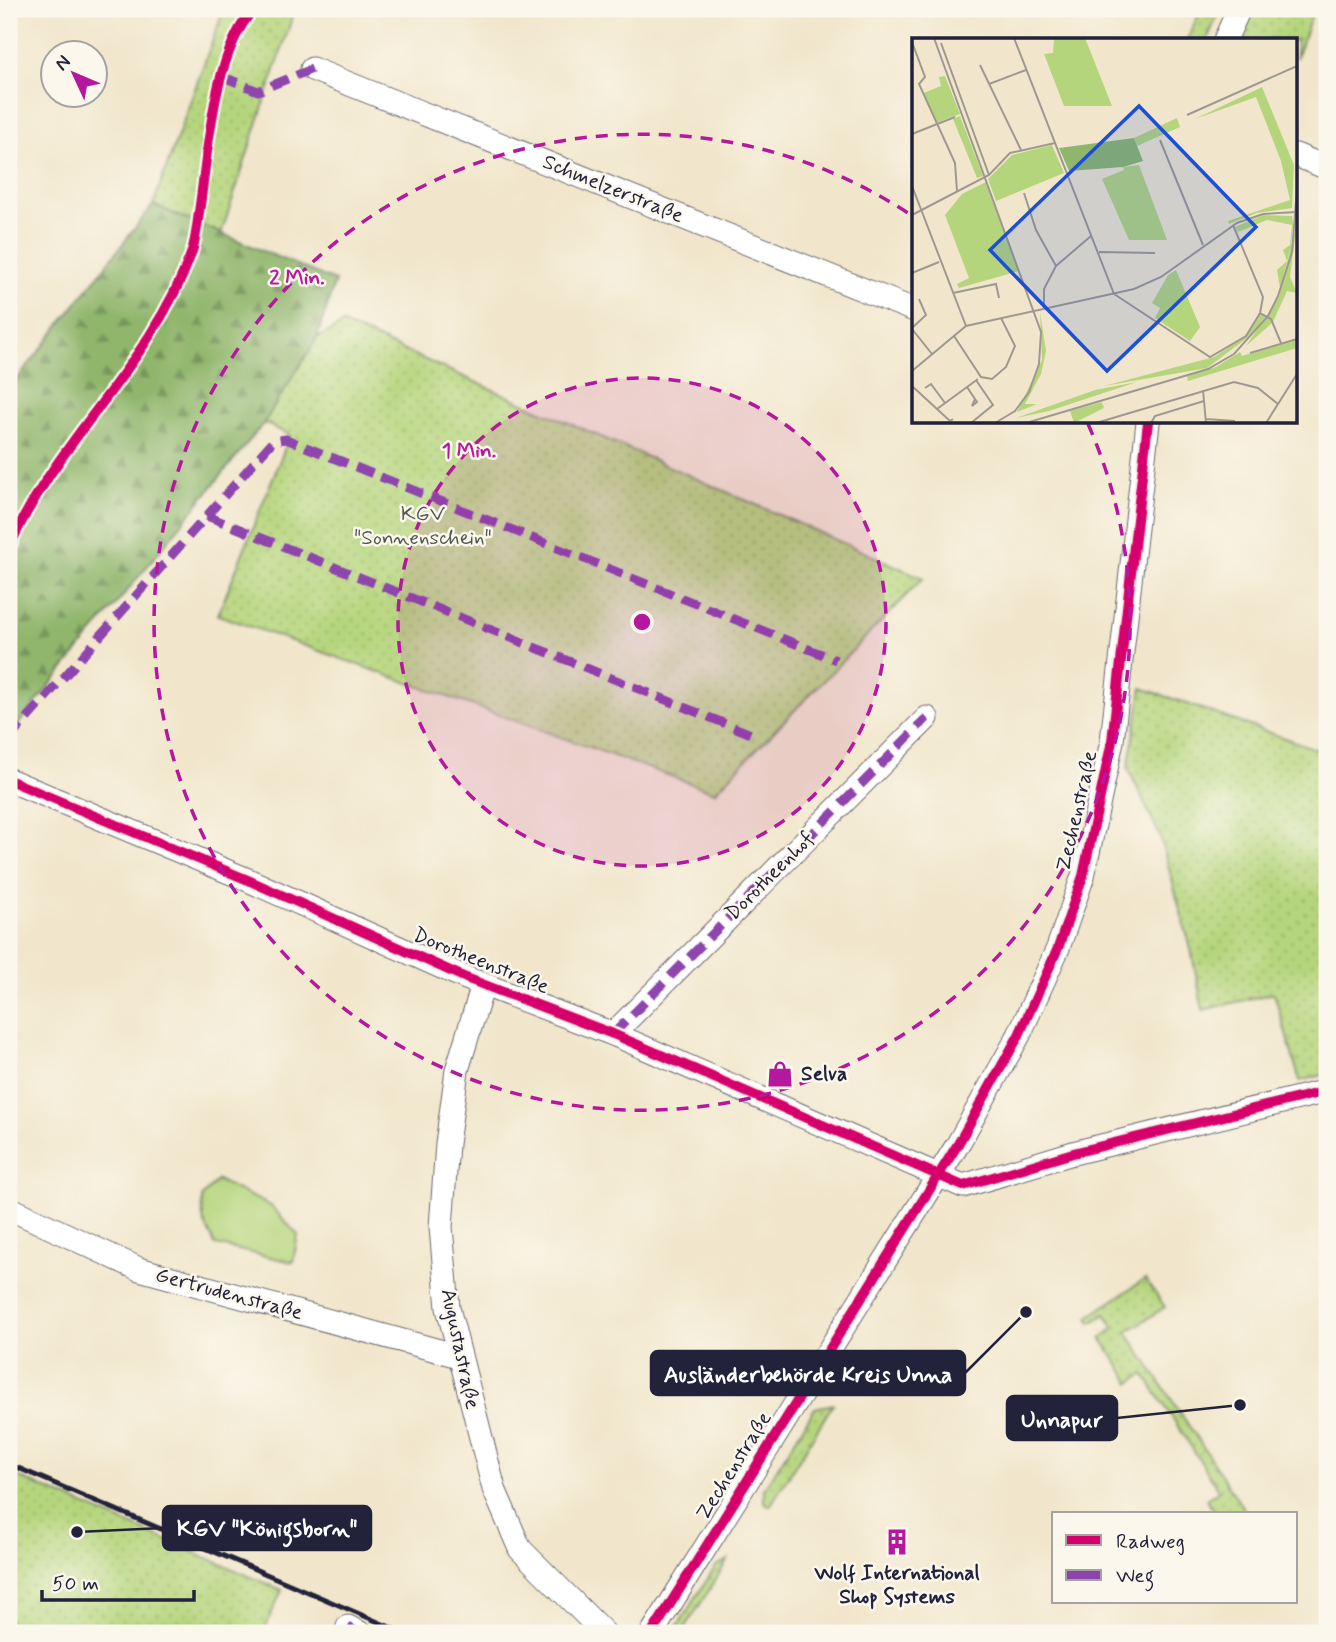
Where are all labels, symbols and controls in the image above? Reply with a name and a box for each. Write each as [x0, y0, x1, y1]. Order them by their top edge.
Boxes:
north arrow [38, 38, 108, 108]
inset map [912, 38, 1298, 424]
text: N [49, 50, 76, 76]
street label: Schmelzerstraße [538, 148, 688, 230]
text: 2 Min. [269, 264, 325, 292]
text: 1 Min. [442, 437, 496, 465]
park label: KGV "Sonnenschein" [354, 500, 492, 552]
centre of rings [630, 610, 654, 634]
street label: Zechenstraße [1050, 748, 1104, 874]
street label: Dorotheenhof [719, 825, 821, 927]
street label: Dorotheenstraße [409, 921, 553, 1001]
shop icon: Selva [765, 1059, 795, 1089]
place label: Selva [801, 1060, 847, 1088]
street label: Gertrudenstraße [152, 1261, 306, 1327]
street label: Augustastraße [434, 1286, 486, 1412]
callout: Ausländerbehörde Kreis Unna [651, 1351, 965, 1395]
text: Ausländerbehörde Kreis Unna [664, 1361, 952, 1391]
callout: Unnapur [1007, 1396, 1117, 1440]
street label: Zechenstraße [690, 1406, 778, 1526]
text: Unnapur [1021, 1406, 1103, 1436]
callout: KGV "Königsborn" [163, 1506, 371, 1550]
legend [1052, 1512, 1298, 1604]
text: KGV "Königsborn" [177, 1515, 357, 1548]
building icon: Wolf International Shop Systems [882, 1527, 912, 1557]
text: Radweg [1116, 1528, 1185, 1556]
scale bar [42, 1558, 194, 1602]
place label: Wolf International Shop Systems [813, 1559, 980, 1611]
text: Weg [1116, 1562, 1154, 1592]
text: 50 m [52, 1570, 99, 1598]

